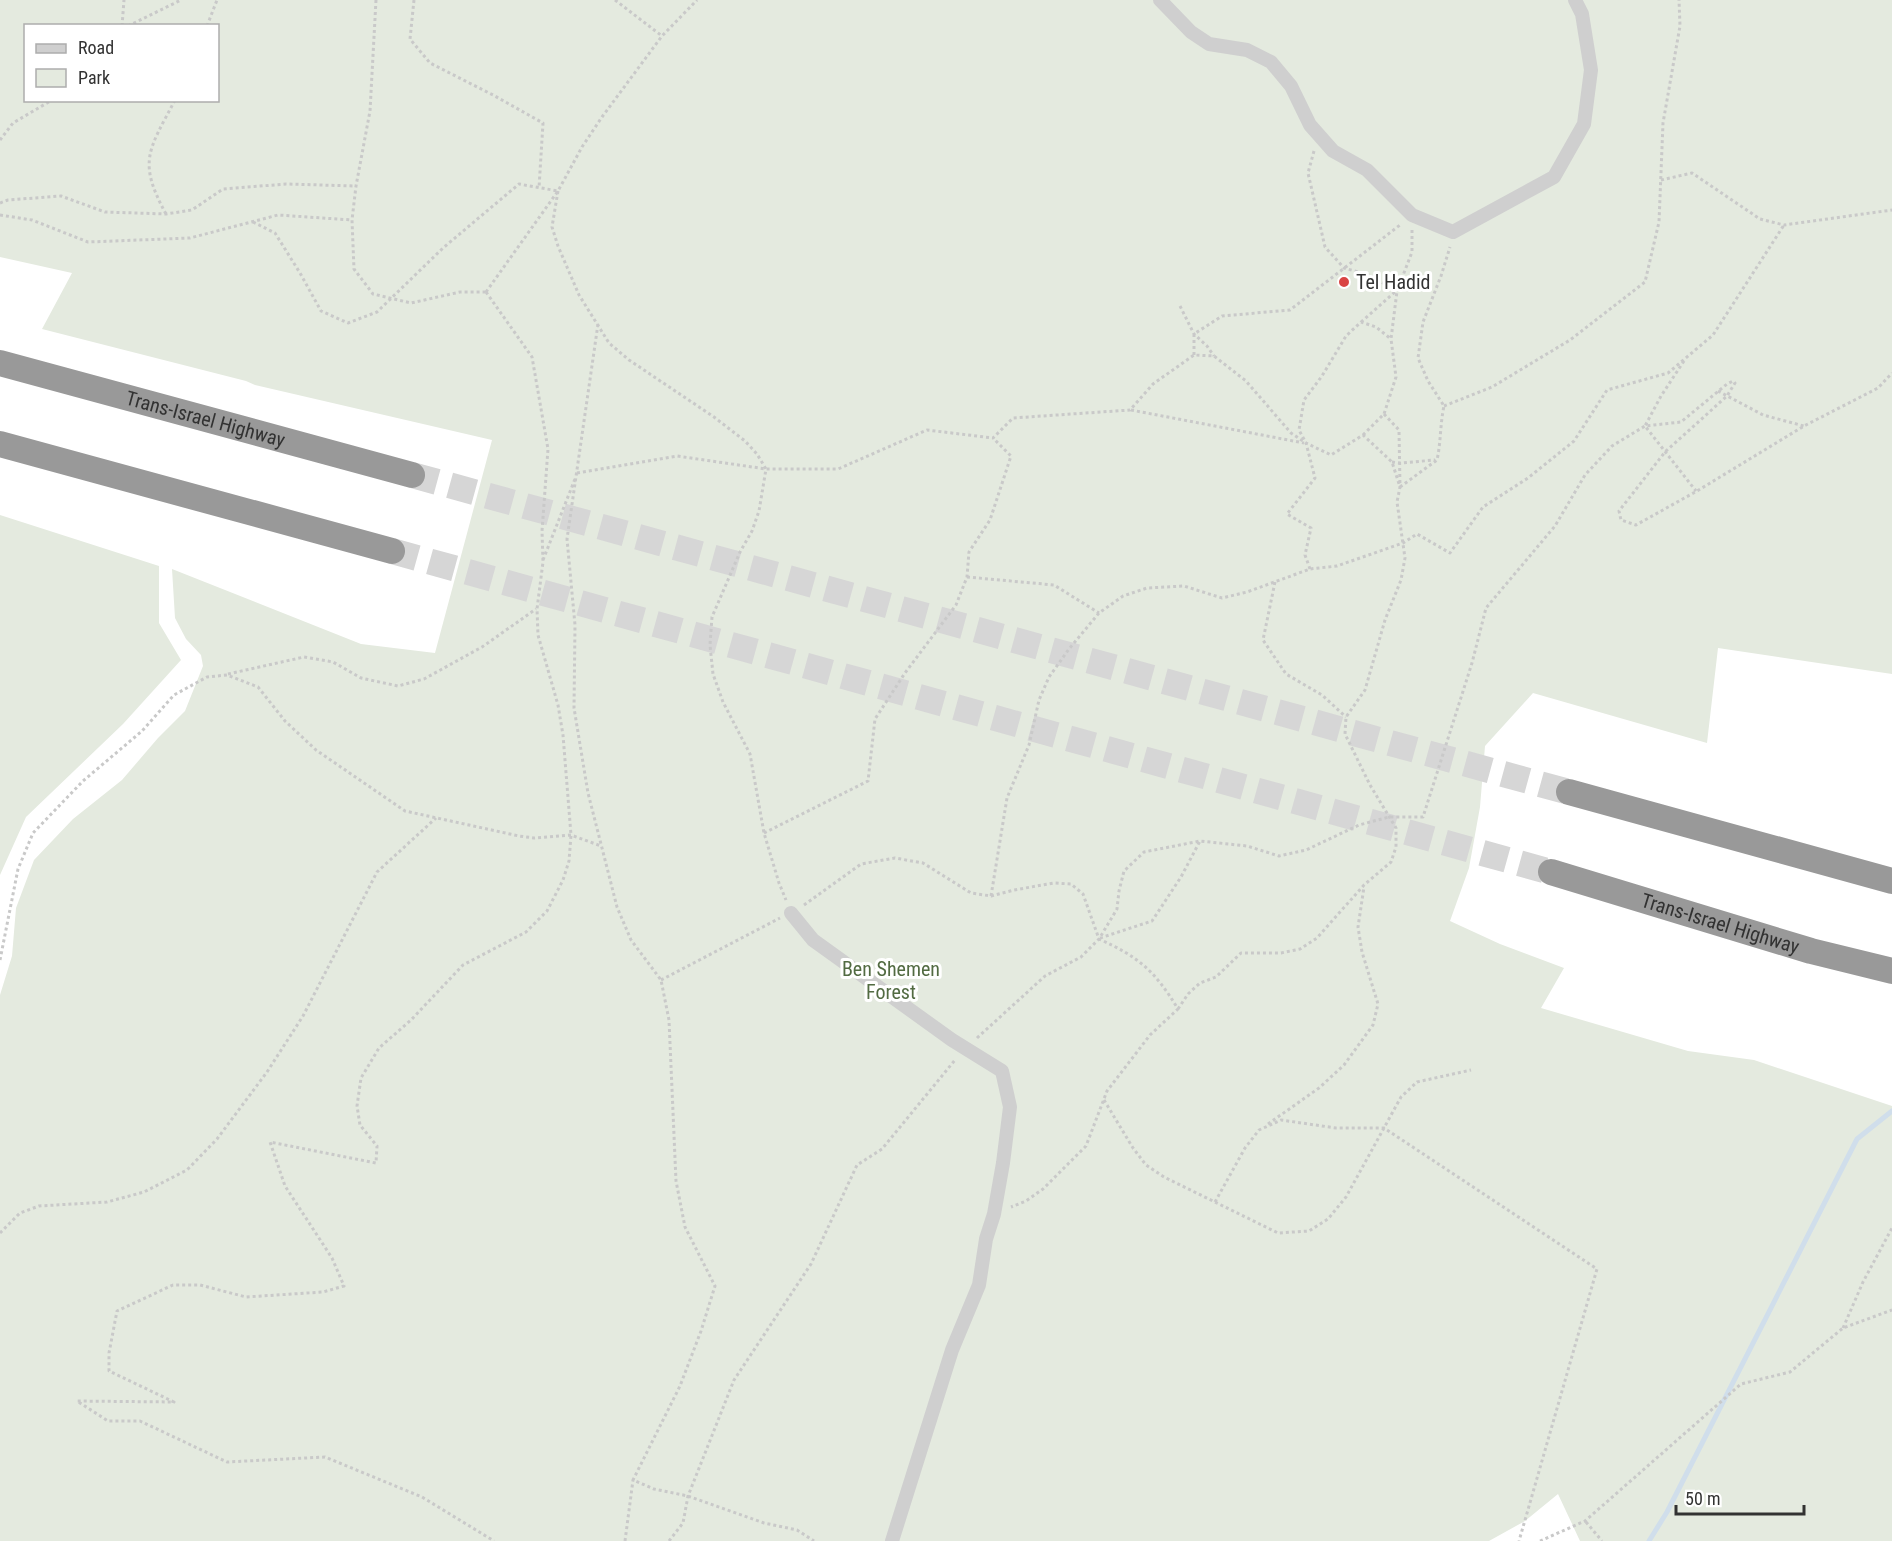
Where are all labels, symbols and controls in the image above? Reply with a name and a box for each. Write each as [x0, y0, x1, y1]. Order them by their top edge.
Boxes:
legend [24, 24, 219, 102]
text: Road [78, 37, 114, 58]
text: Park [78, 67, 110, 88]
place label: Tel Hadid [1356, 270, 1430, 294]
marker: Tel Hadid [1337, 275, 1351, 289]
street label: Trans-Israel Highway [123, 386, 288, 452]
street label: Trans-Israel Highway [1638, 888, 1802, 959]
park label: Ben Shemen Forest [842, 957, 940, 1004]
scale bar [1676, 1478, 1804, 1516]
text: 50 m [1685, 1488, 1720, 1509]

